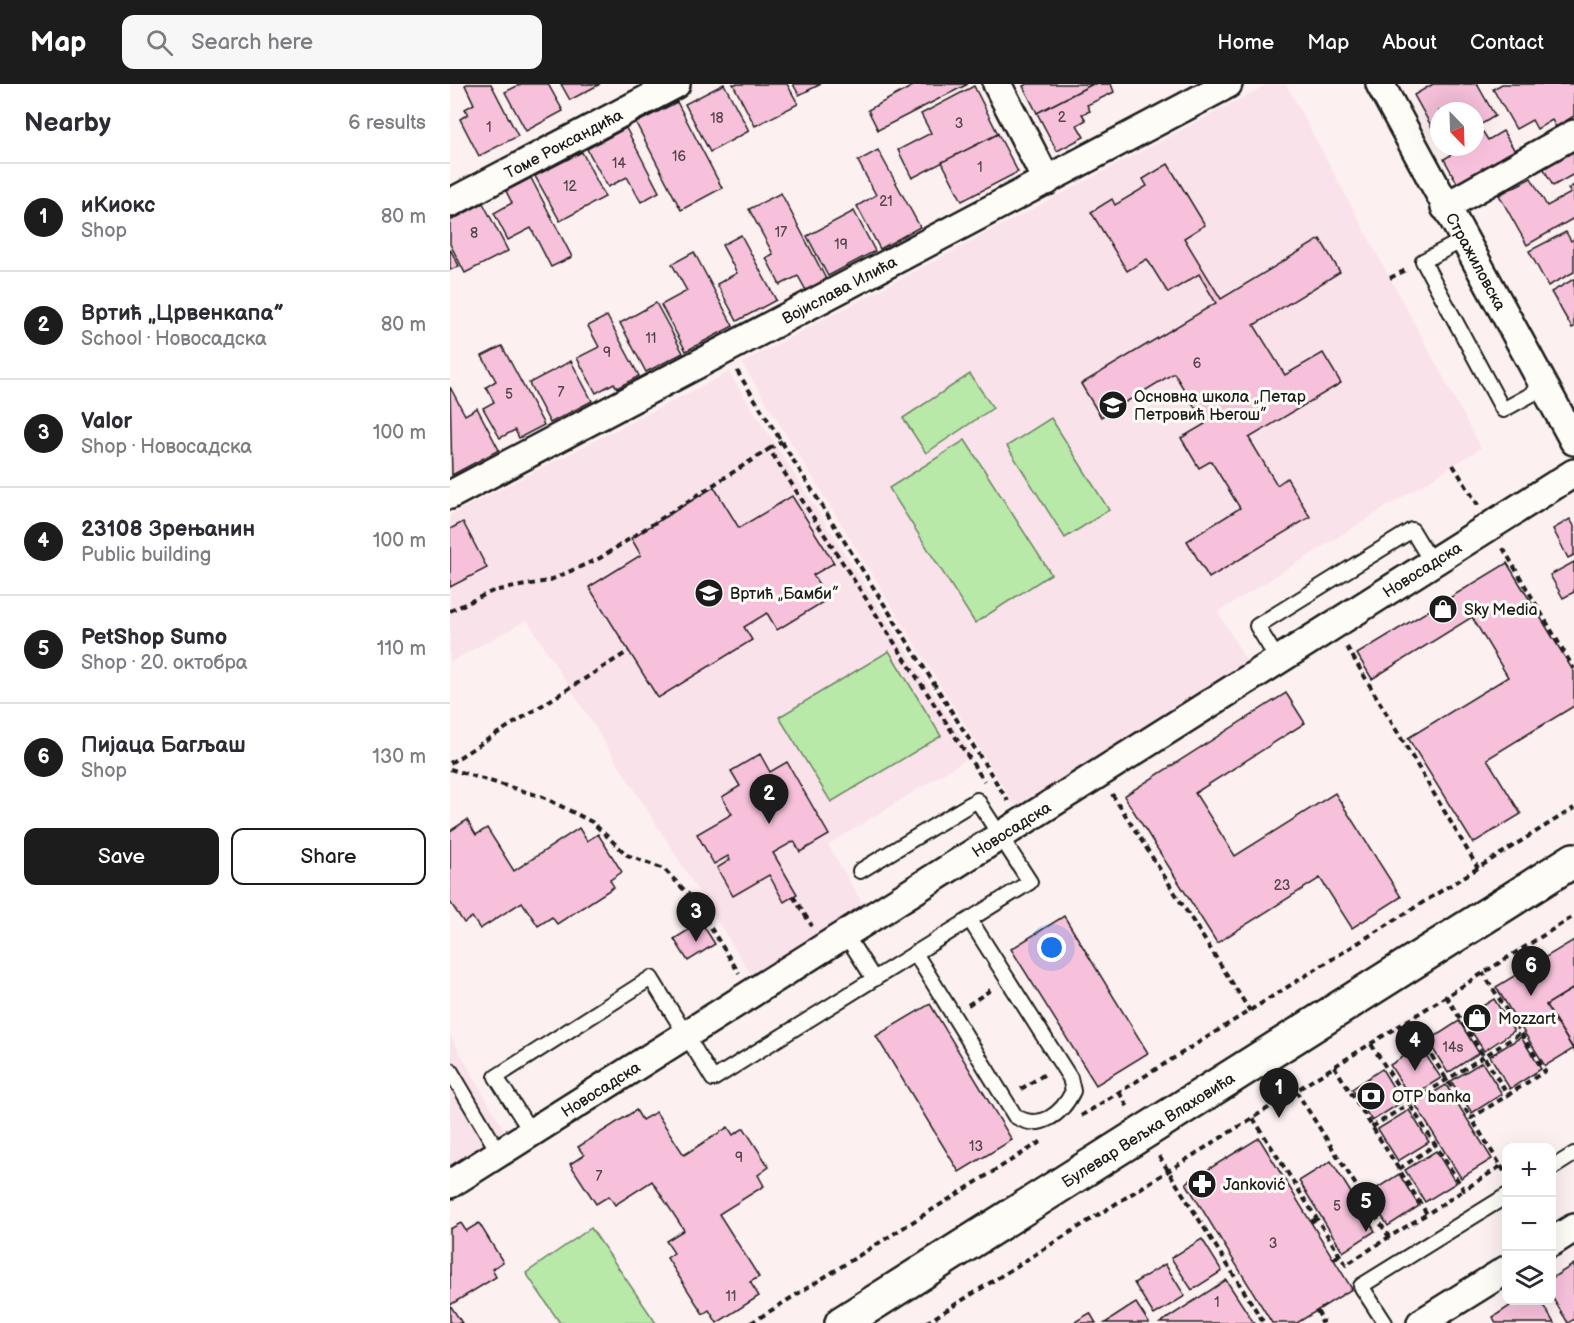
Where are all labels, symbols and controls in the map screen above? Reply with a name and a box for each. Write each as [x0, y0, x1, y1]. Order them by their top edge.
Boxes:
search box [122, 15, 542, 69]
text: Map [30, 26, 86, 59]
icon: search [143, 26, 176, 59]
text: Search here [191, 29, 313, 56]
text: Home [1217, 30, 1274, 55]
text: Map [1307, 30, 1349, 55]
text: About [1382, 30, 1437, 55]
text: Contact [1470, 30, 1544, 55]
north arrow [1430, 102, 1484, 156]
street label: Томе Роксандића [502, 106, 627, 184]
text: Nearby [24, 108, 111, 139]
house number: 2 [1058, 109, 1067, 126]
house number: 18 [710, 110, 724, 127]
text: 6 results [348, 111, 426, 135]
house number: 3 [955, 115, 963, 132]
house number: 1 [486, 119, 492, 136]
house number: 16 [672, 148, 686, 165]
house number: 14 [612, 155, 626, 172]
house number: 1 [977, 159, 983, 176]
house number: 12 [563, 178, 578, 195]
text: иКиокс [81, 192, 155, 219]
house number: 21 [879, 193, 893, 210]
text: 1 [39, 205, 48, 229]
text: 80 m [381, 205, 426, 229]
street label: Стражиловска [1441, 210, 1510, 315]
text: Shop [81, 219, 127, 243]
house number: 17 [775, 224, 787, 241]
house number: 8 [470, 225, 478, 242]
house number: 19 [834, 236, 848, 253]
street label: Војислава Илића [779, 252, 901, 329]
text: Вртић „Црвенкапа” [81, 300, 284, 327]
text: 2 [38, 313, 49, 337]
text: 80 m [381, 313, 426, 337]
text: School · Новосадска [81, 327, 267, 351]
house number: 11 [646, 330, 656, 347]
house number: 9 [603, 344, 611, 361]
house number: 6 [1193, 355, 1202, 372]
house number: 7 [558, 384, 565, 401]
house number: 5 [505, 386, 513, 403]
place label: Основна школа „Петар Петровић Његош” [1134, 388, 1306, 425]
school or university icon: Основна школа „Петар Петровић Његош” [1097, 389, 1129, 421]
text: Valor [81, 408, 132, 435]
text: 3 [38, 421, 49, 445]
text: 100 m [373, 421, 426, 445]
text: Shop · Новосадска [81, 435, 252, 459]
text: 23108 Зрењанин [81, 516, 255, 543]
text: 4 [38, 529, 49, 553]
text: 100 m [373, 529, 426, 553]
street label: Новосадска [1380, 538, 1466, 602]
text: Public building [81, 543, 211, 567]
school or university icon: Вртић „Бамби” [693, 577, 725, 609]
place label: Вртић „Бамби” [730, 585, 839, 604]
shop icon: Sky Media [1427, 593, 1459, 625]
place label: Sky Media [1464, 601, 1538, 620]
text: PetShop Sumo [81, 624, 227, 651]
text: 5 [38, 637, 49, 661]
text: 110 m [377, 637, 426, 661]
text: Shop · 20. октобра [81, 651, 248, 675]
text: Пијаца Багљаш [81, 732, 246, 759]
text: 6 [37, 745, 50, 769]
text: 130 m [372, 745, 426, 769]
text: Shop [81, 759, 127, 783]
pin: 2 [750, 774, 788, 824]
street label: Новосадска [969, 798, 1055, 862]
button: Save [24, 828, 219, 885]
button: Share [231, 828, 426, 885]
house number: 23 [1274, 877, 1290, 894]
pin: 3 [676, 892, 716, 942]
your location [1037, 933, 1066, 962]
pin: 6 [1512, 946, 1550, 996]
shop icon: Mozzart [1461, 1002, 1493, 1034]
place label: Mozzart [1498, 1010, 1556, 1029]
pin: 4 [1396, 1022, 1434, 1071]
house number: 14s [1443, 1039, 1464, 1056]
street label: Новосадска [558, 1058, 645, 1122]
pin: 1 [1260, 1068, 1298, 1118]
street label: Булевар Вељка Влаховића [1059, 1069, 1239, 1192]
bank icon: OTP banka [1355, 1080, 1387, 1112]
place label: OTP banka [1392, 1088, 1471, 1107]
house number: 13 [969, 1138, 983, 1155]
map controls [1502, 1143, 1556, 1305]
button: + [1502, 1143, 1556, 1197]
house number: 9 [735, 1149, 743, 1166]
house number: 7 [596, 1168, 603, 1185]
pharmacy icon: Janković [1186, 1168, 1218, 1200]
place label: Janković [1223, 1176, 1286, 1195]
pin: 5 [1346, 1182, 1386, 1232]
button: − [1502, 1197, 1556, 1251]
house number: 5 [1333, 1198, 1341, 1215]
house number: 3 [1269, 1235, 1277, 1252]
button: layers [1502, 1251, 1556, 1305]
house number: 11 [726, 1288, 736, 1305]
house number: 1 [1214, 1294, 1220, 1311]

